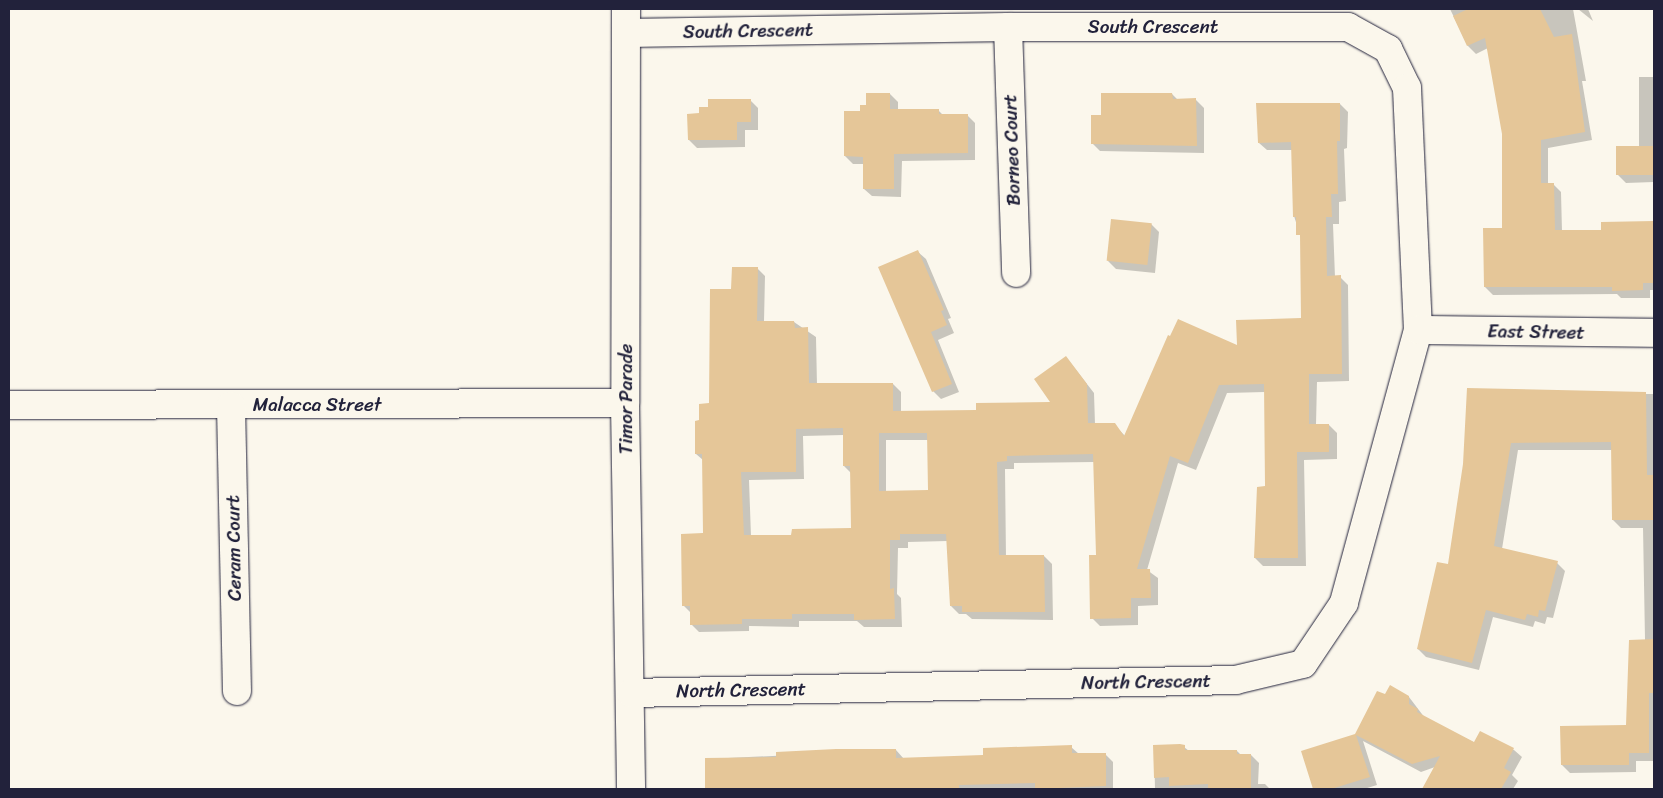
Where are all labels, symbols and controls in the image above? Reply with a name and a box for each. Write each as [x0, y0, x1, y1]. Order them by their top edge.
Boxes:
street label: South Crescent [1088, 16, 1218, 38]
street label: South Crescent [682, 18, 814, 44]
street label: Borneo Court [999, 94, 1025, 206]
street label: East Street [1487, 320, 1585, 344]
street label: Timor Parade [615, 344, 637, 454]
street label: Malacca Street [253, 394, 381, 416]
street label: Ceram Court [222, 495, 246, 601]
street label: North Crescent [1081, 669, 1211, 695]
street label: North Crescent [676, 677, 806, 703]

